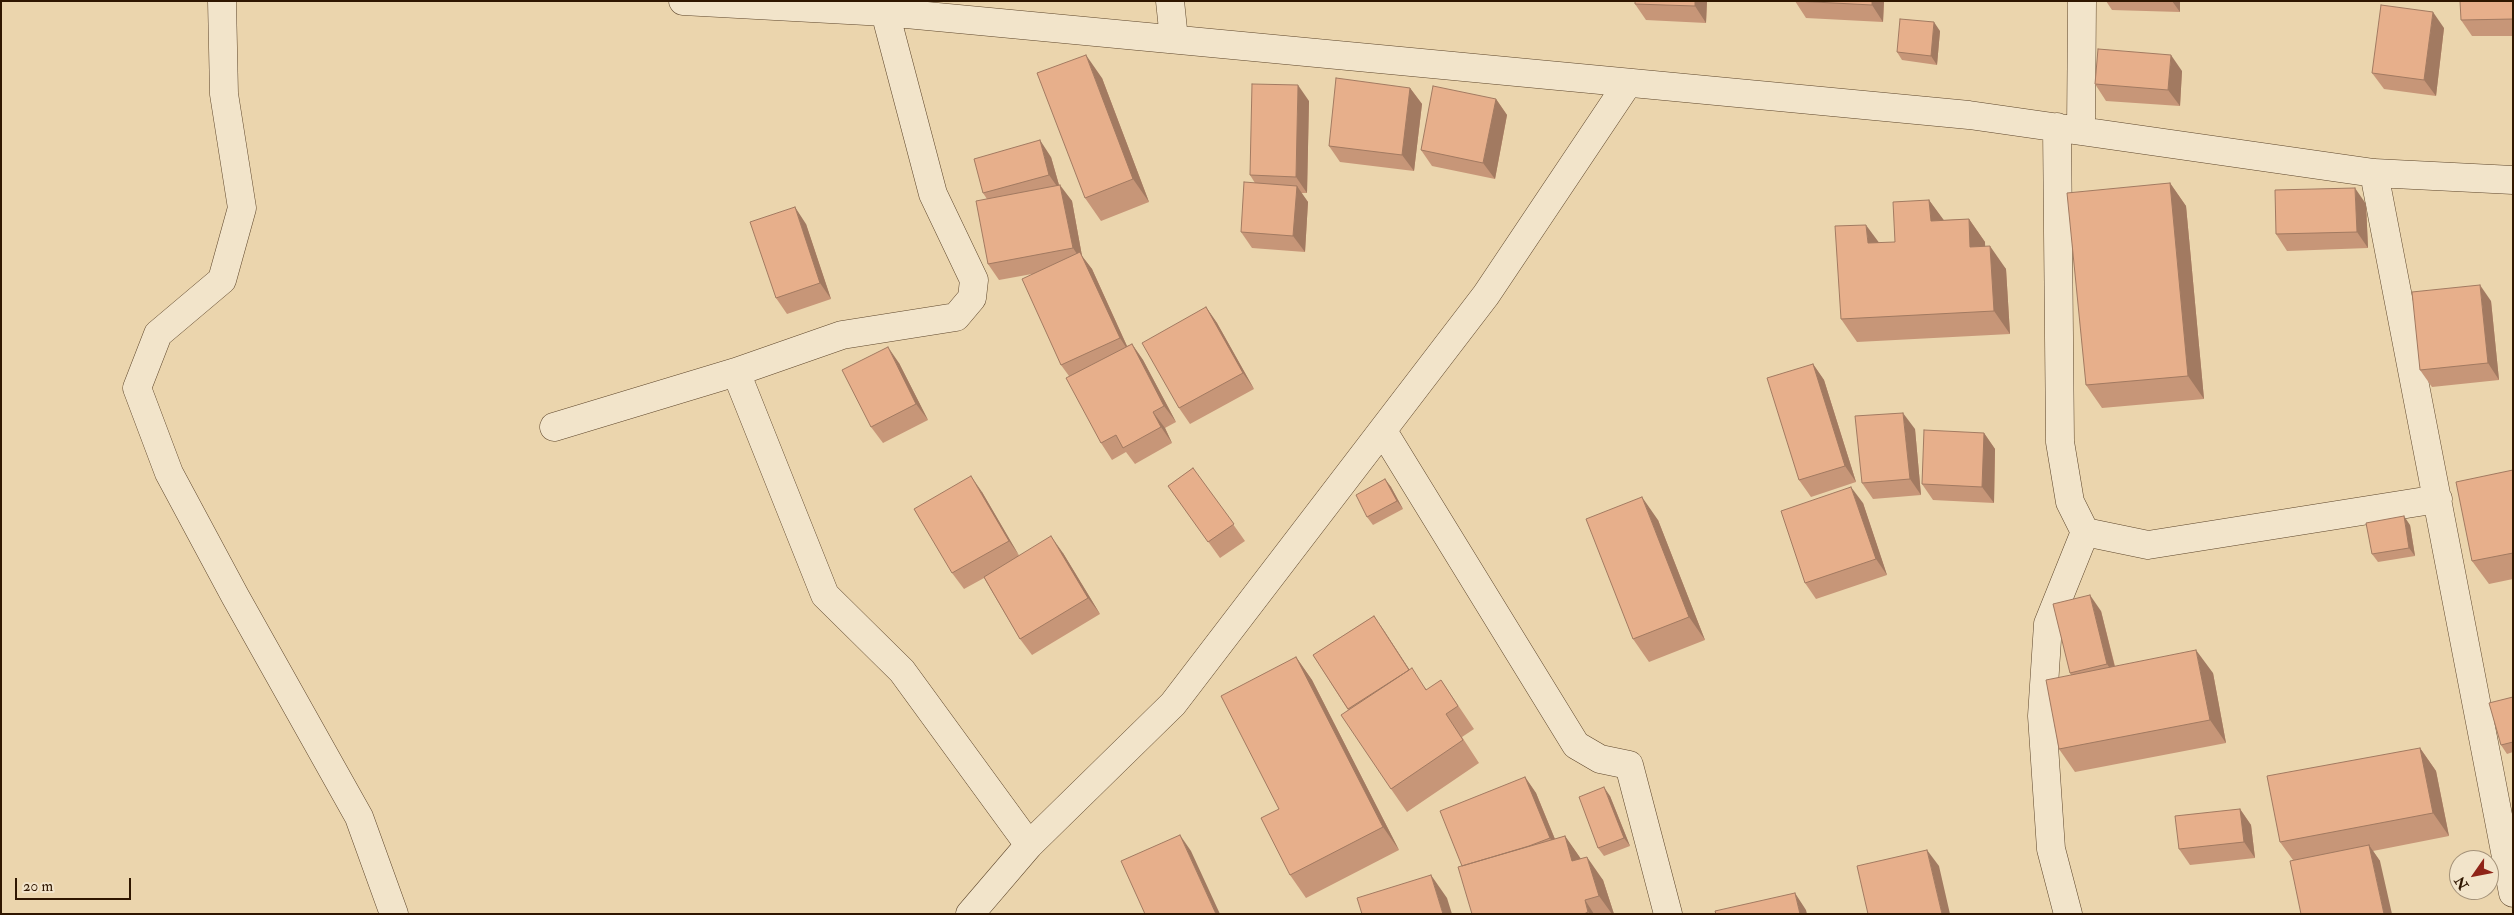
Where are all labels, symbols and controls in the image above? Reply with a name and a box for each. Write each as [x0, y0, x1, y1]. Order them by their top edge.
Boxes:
north arrow [2449, 850, 2499, 900]
scale bar [18, 868, 134, 900]
text: N [2451, 873, 2472, 893]
text: 20 m [23, 877, 53, 896]

